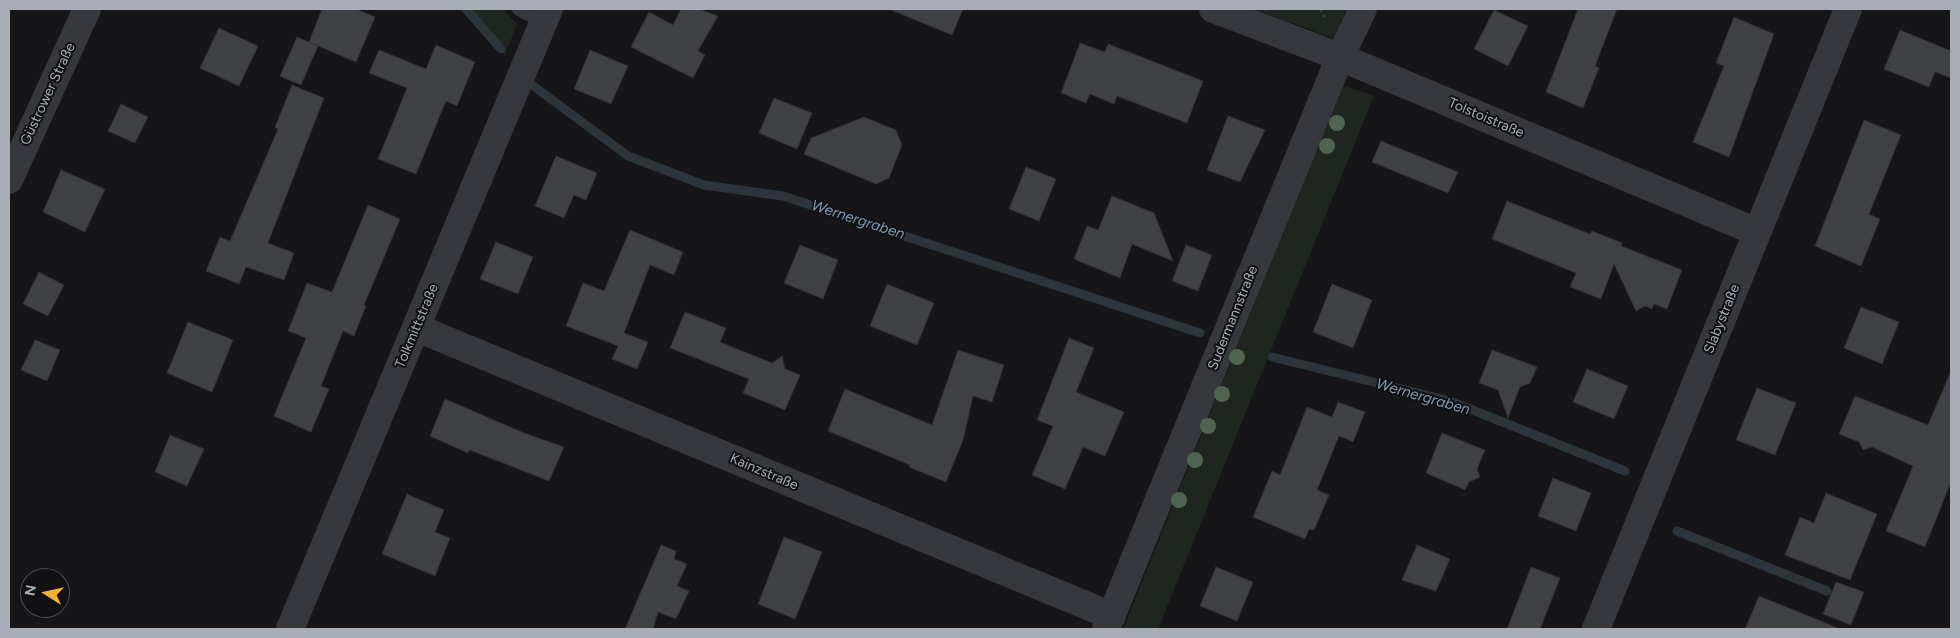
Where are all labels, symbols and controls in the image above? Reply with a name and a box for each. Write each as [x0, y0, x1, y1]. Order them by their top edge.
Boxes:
street label: Güstrower Straße [17, 40, 79, 148]
street label: Tolstoistraße [1446, 95, 1526, 141]
water label: Wernergraben [809, 196, 907, 244]
street label: Sudermannstraße [1204, 263, 1262, 373]
street label: Tolkmittstraße [392, 281, 442, 371]
street label: Slabystraße [1700, 282, 1744, 356]
water label: Wernergraben [1374, 375, 1472, 419]
street label: Kainzstraße [727, 450, 801, 494]
north arrow [20, 568, 70, 618]
text: N [21, 584, 40, 597]

